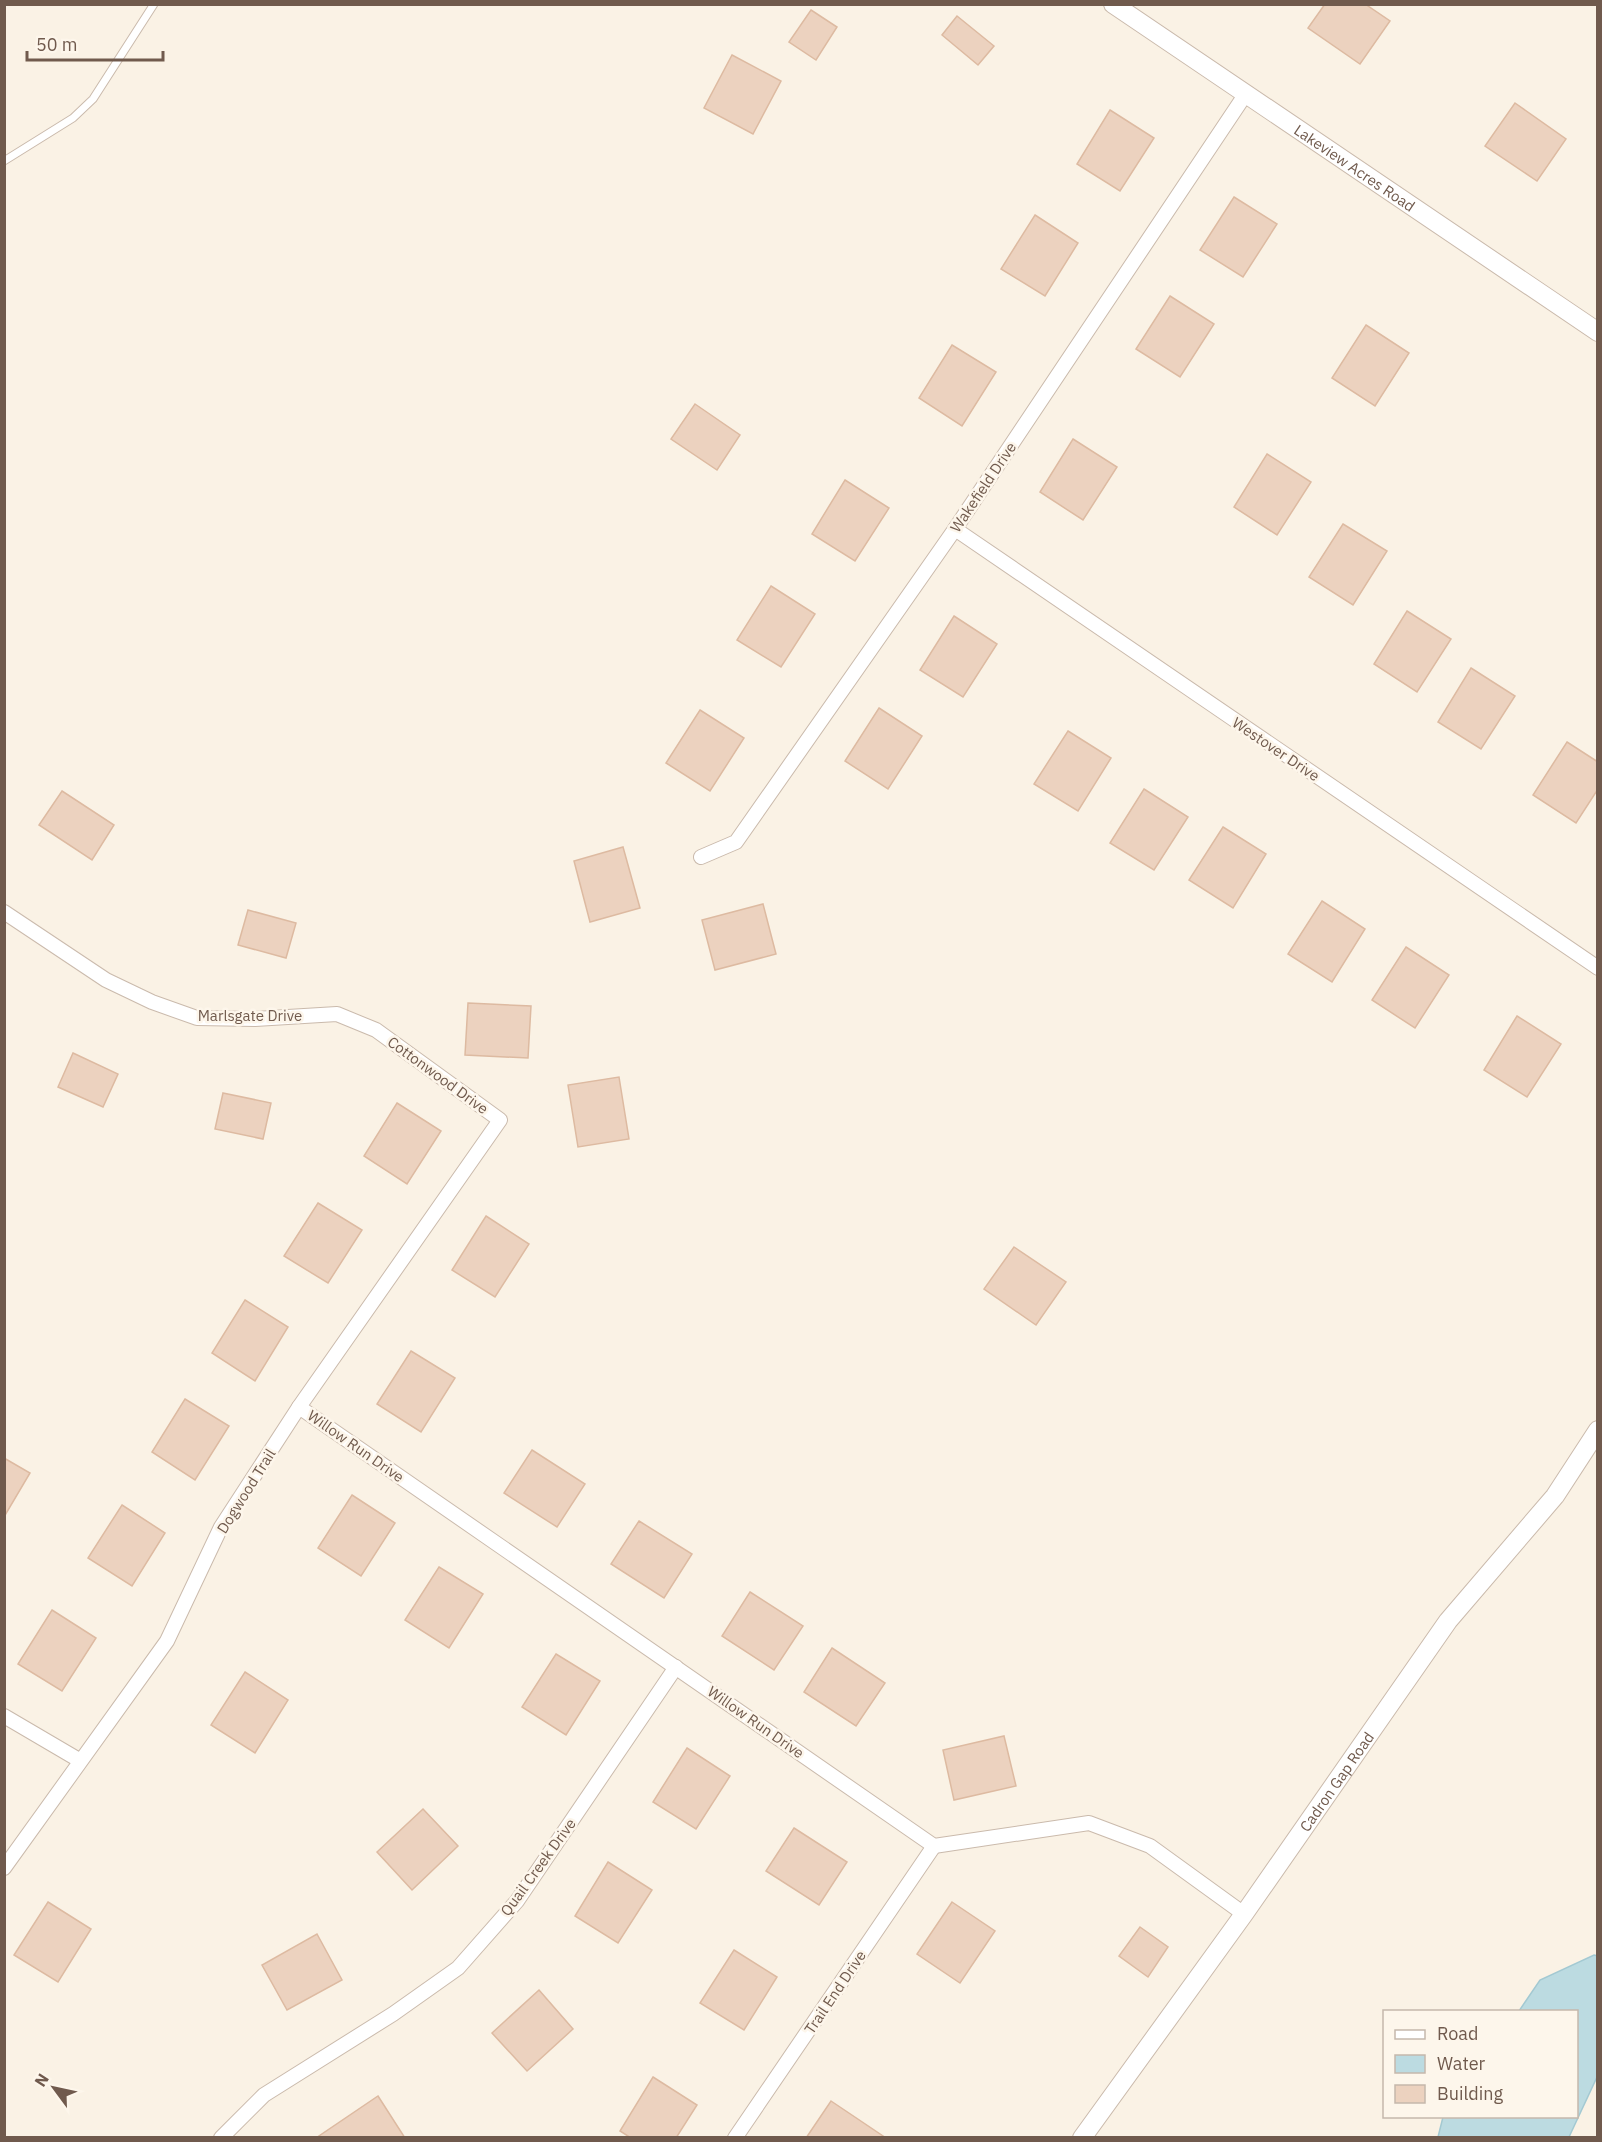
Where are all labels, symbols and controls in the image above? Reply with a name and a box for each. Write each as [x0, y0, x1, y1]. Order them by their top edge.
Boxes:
scale bar [27, 24, 164, 62]
text: 50 m [36, 33, 78, 56]
street label: Lakeview Acres Road [1291, 120, 1419, 215]
street label: Wakefield Drive [946, 438, 1020, 536]
street label: Westover Drive [1229, 713, 1323, 785]
street label: Marlsgate Drive [198, 1006, 302, 1025]
street label: Cottonwood Drive [384, 1032, 492, 1118]
street label: Willow Run Drive [304, 1406, 408, 1486]
street label: Dogwood Trail [212, 1445, 280, 1537]
street label: Willow Run Drive [704, 1682, 808, 1762]
street label: Cadron Gap Road [1295, 1728, 1378, 1835]
street label: Quail Creek Drive [496, 1814, 580, 1920]
street label: Trail End Drive [800, 1946, 870, 2038]
legend [1383, 2010, 1578, 2118]
text: Road [1437, 2022, 1478, 2045]
text: Water [1437, 2052, 1486, 2075]
north arrow [24, 2058, 84, 2118]
text: N [30, 2070, 53, 2090]
text: Building [1437, 2082, 1504, 2105]

